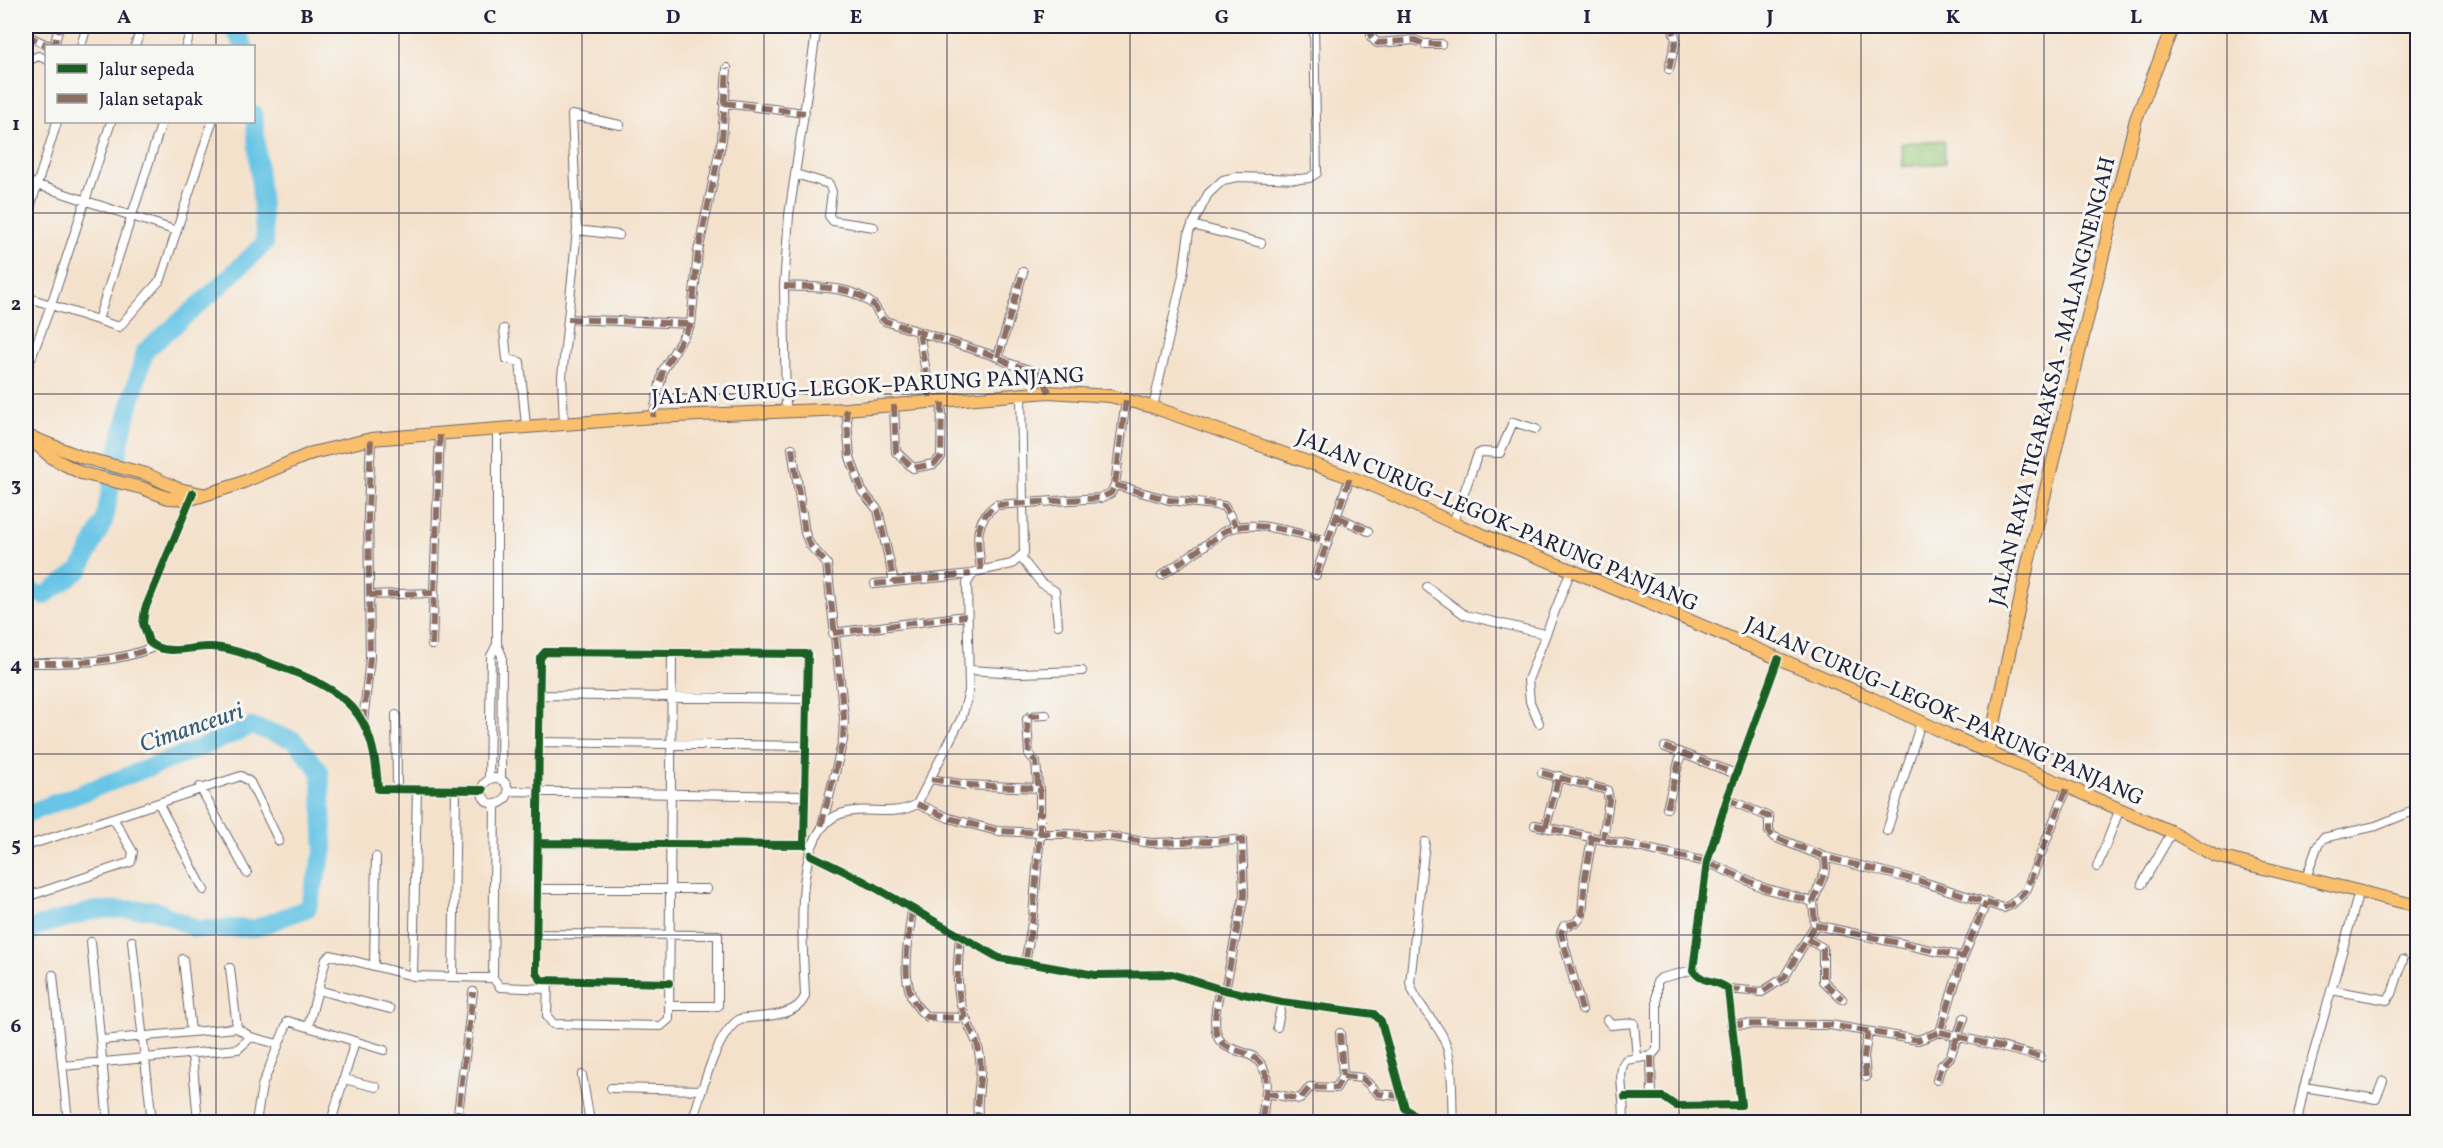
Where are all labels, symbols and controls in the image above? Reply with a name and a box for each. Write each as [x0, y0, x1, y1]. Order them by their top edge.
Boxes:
text: A [117, 4, 131, 32]
text: B [300, 4, 314, 32]
text: C [484, 4, 497, 32]
text: D [666, 4, 680, 32]
text: E [850, 4, 862, 32]
text: F [1033, 4, 1045, 32]
text: G [1215, 4, 1229, 32]
text: H [1396, 4, 1412, 32]
text: I [1583, 4, 1591, 32]
text: J [1765, 4, 1774, 32]
text: K [1946, 4, 1961, 32]
text: L [2130, 4, 2142, 32]
text: M [2309, 4, 2329, 32]
legend [45, 45, 255, 123]
text: Jalur sepeda [99, 58, 195, 83]
text: Jalan setapak [99, 88, 203, 113]
text: 1 [12, 111, 20, 139]
street label: JALAN RAYA TIGARAKSA - MALANGNENGAH [1982, 154, 2124, 610]
text: 2 [11, 291, 21, 319]
street label: JALAN CURUG–LEGOK–PARUNG PANJANG [651, 361, 1086, 414]
street label: JALAN CURUG–LEGOK–PARUNG PANJANG [1291, 422, 1703, 620]
text: 3 [11, 472, 21, 500]
street label: JALAN CURUG–LEGOK–PARUNG PANJANG [1739, 610, 2149, 815]
text: 4 [10, 652, 22, 680]
water label: Cimanceuri [135, 695, 249, 763]
text: 5 [11, 832, 21, 860]
text: 6 [11, 1013, 22, 1041]

